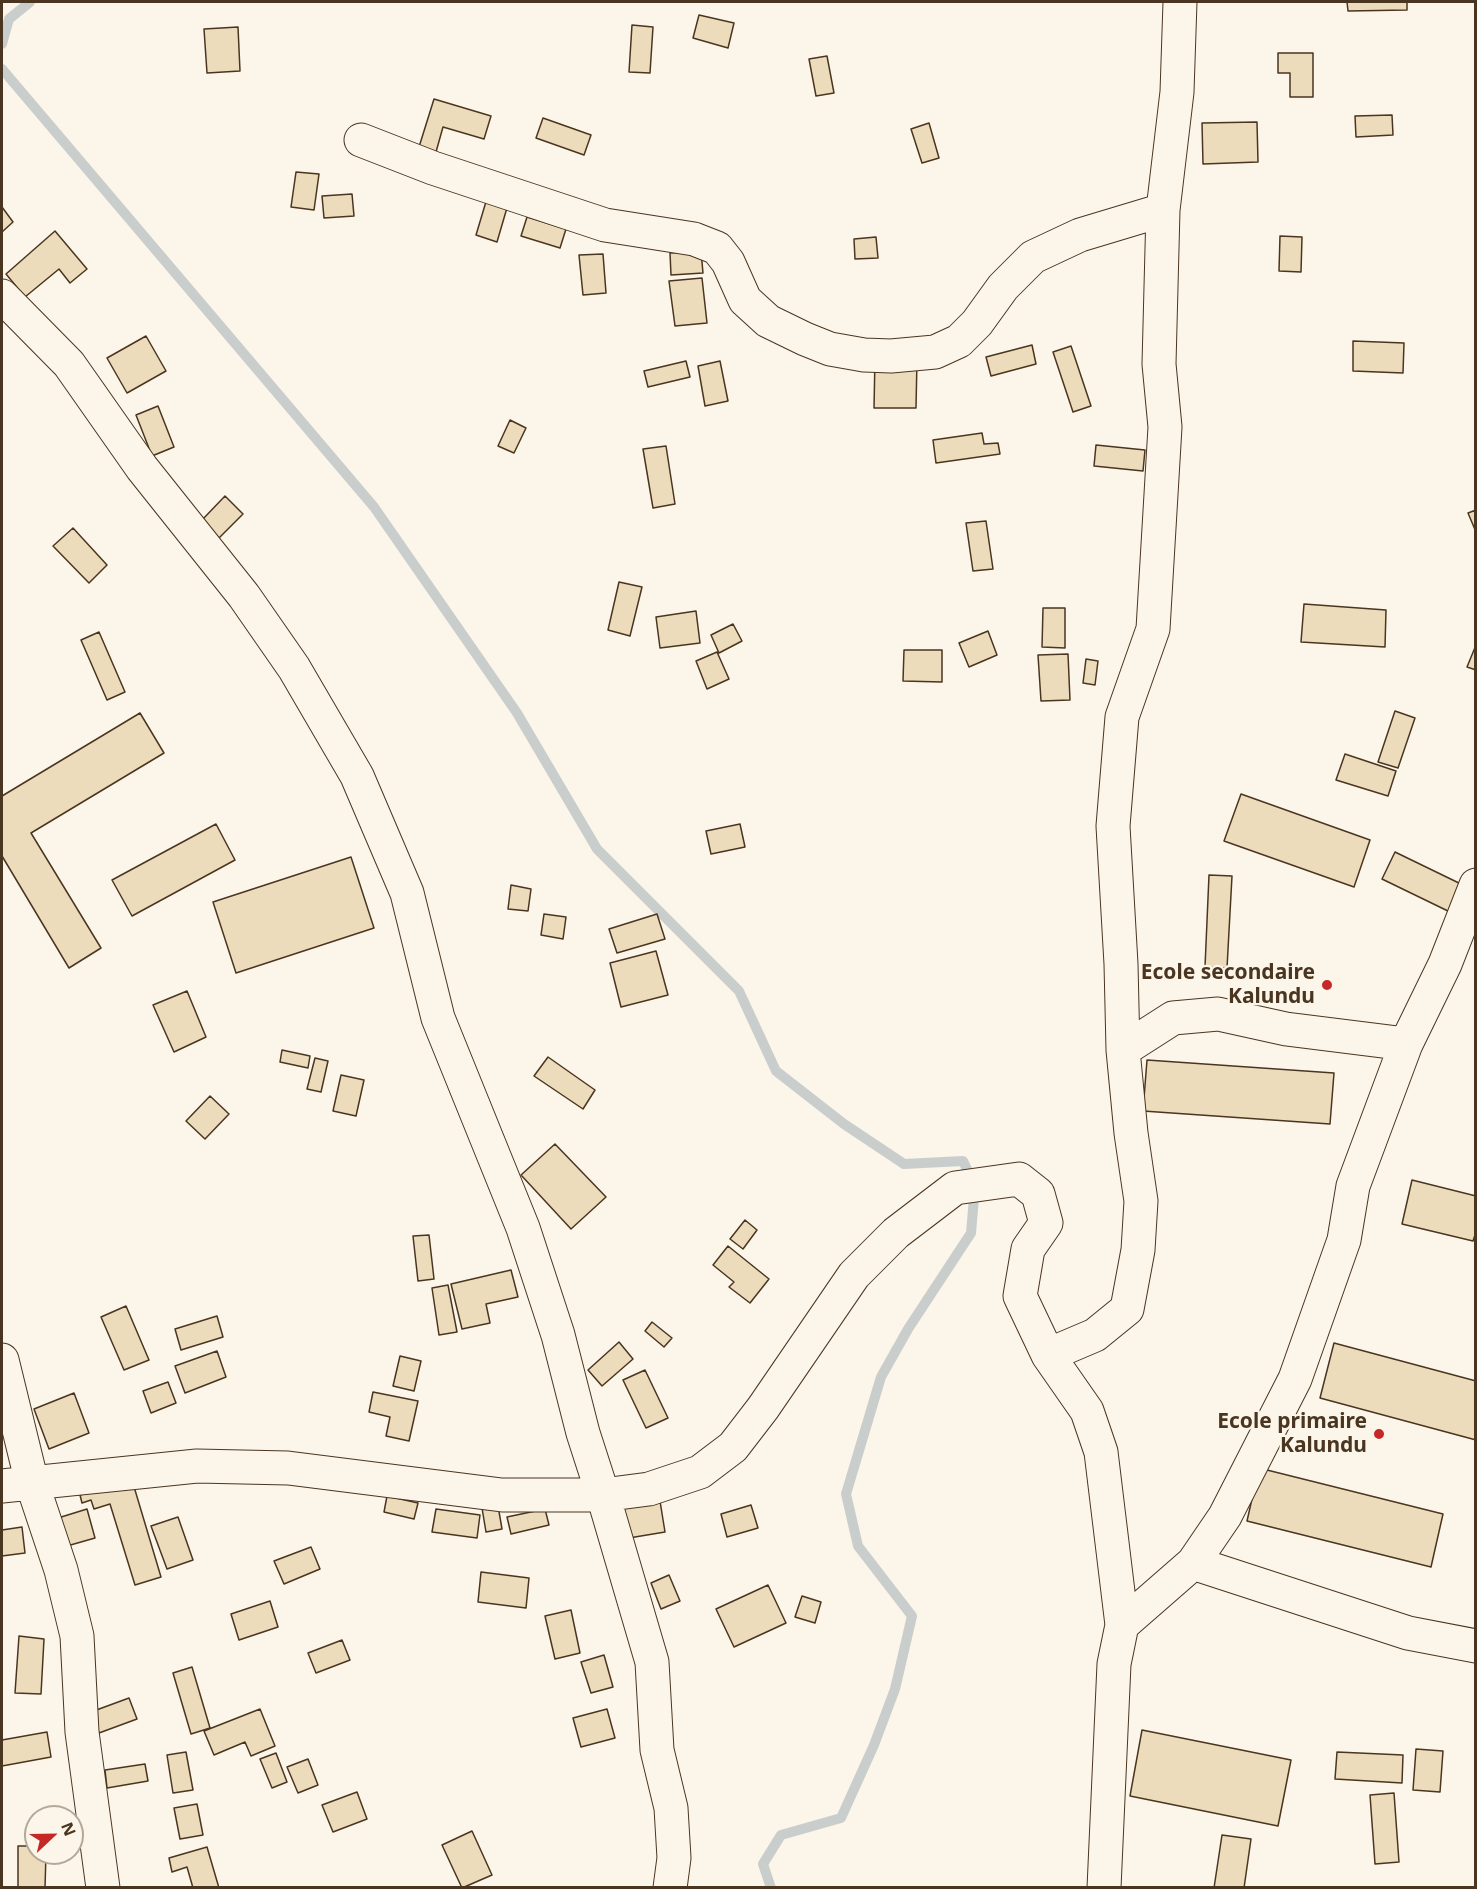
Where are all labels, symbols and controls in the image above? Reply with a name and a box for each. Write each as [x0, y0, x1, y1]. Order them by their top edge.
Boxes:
place label: Ecole secondaire Kalundu [1141, 960, 1315, 1010]
marker: Ecole secondaire Kalundu [1320, 978, 1334, 992]
place label: Ecole primaire Kalundu [1217, 1409, 1367, 1459]
marker: Ecole primaire Kalundu [1372, 1427, 1386, 1441]
north arrow [24, 1805, 84, 1865]
text: N [56, 1819, 81, 1839]

